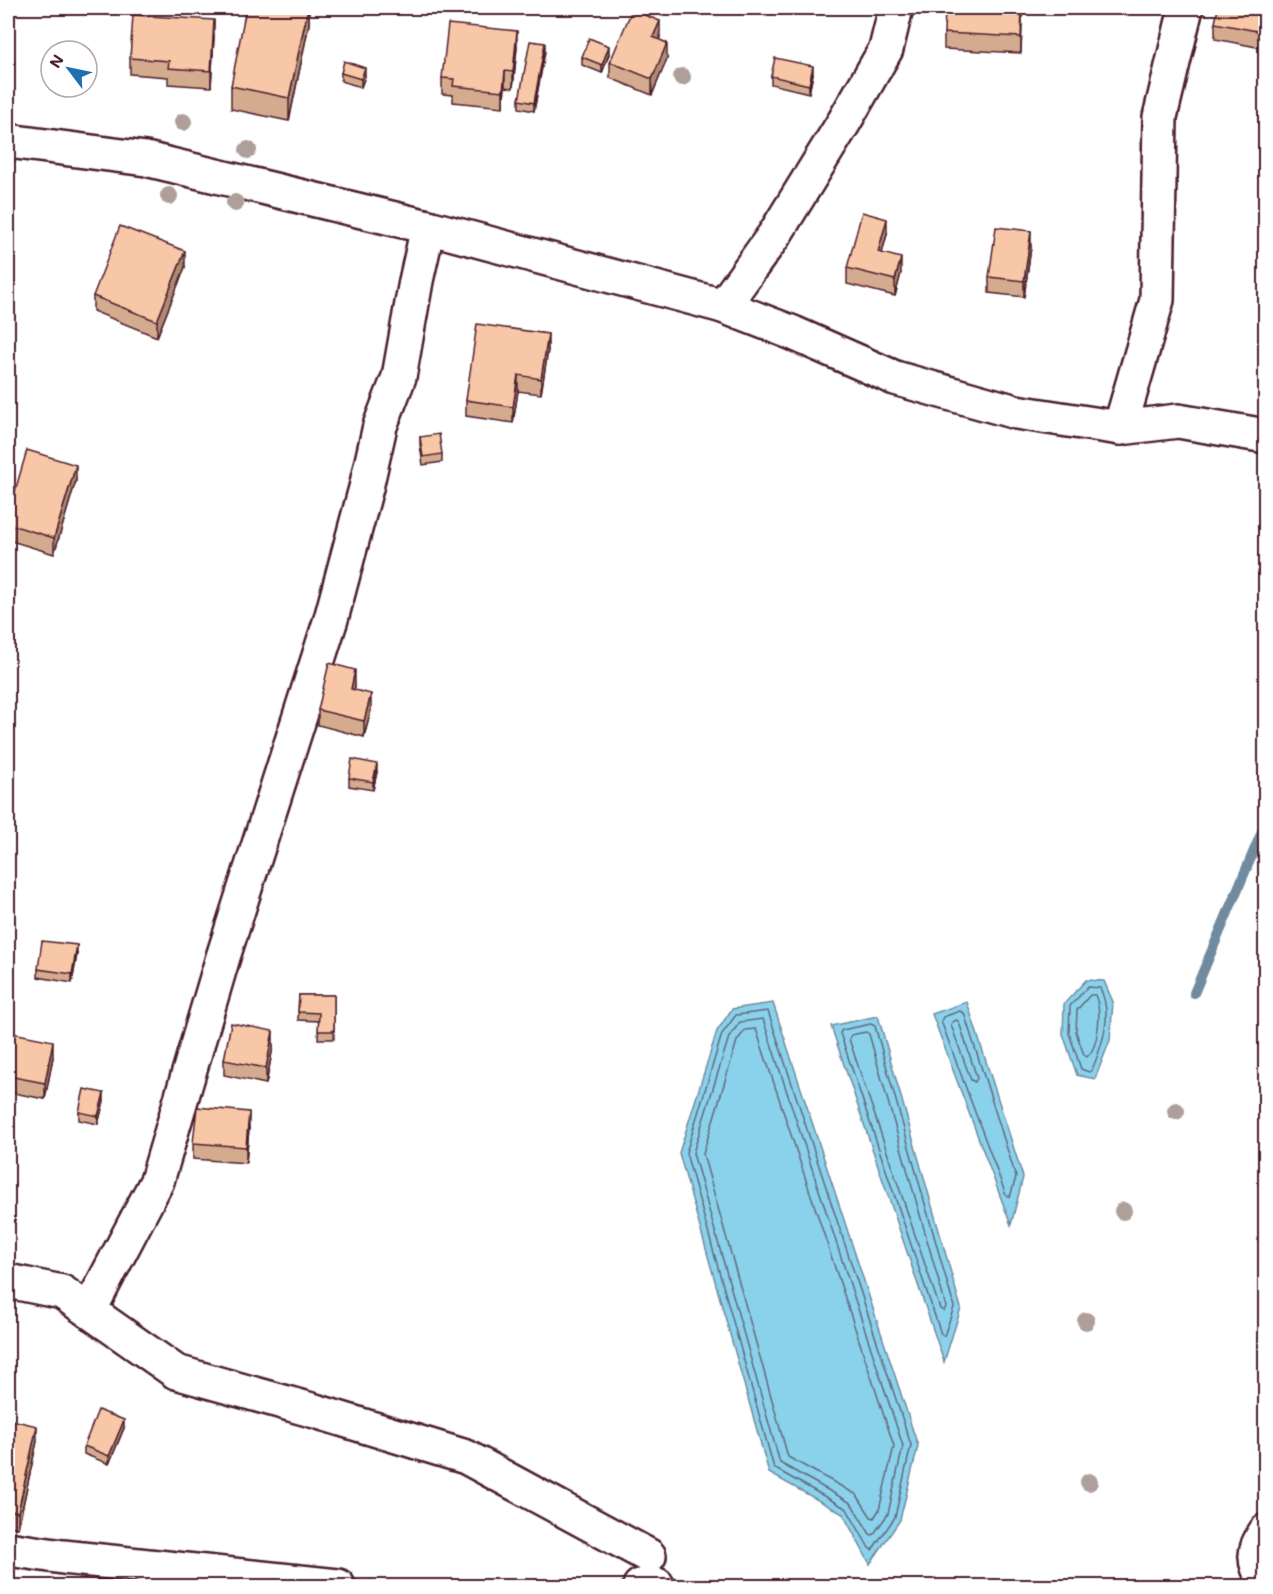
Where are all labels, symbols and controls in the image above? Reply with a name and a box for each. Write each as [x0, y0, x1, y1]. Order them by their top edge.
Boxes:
north arrow [39, 39, 99, 99]
text: N [44, 50, 68, 72]

